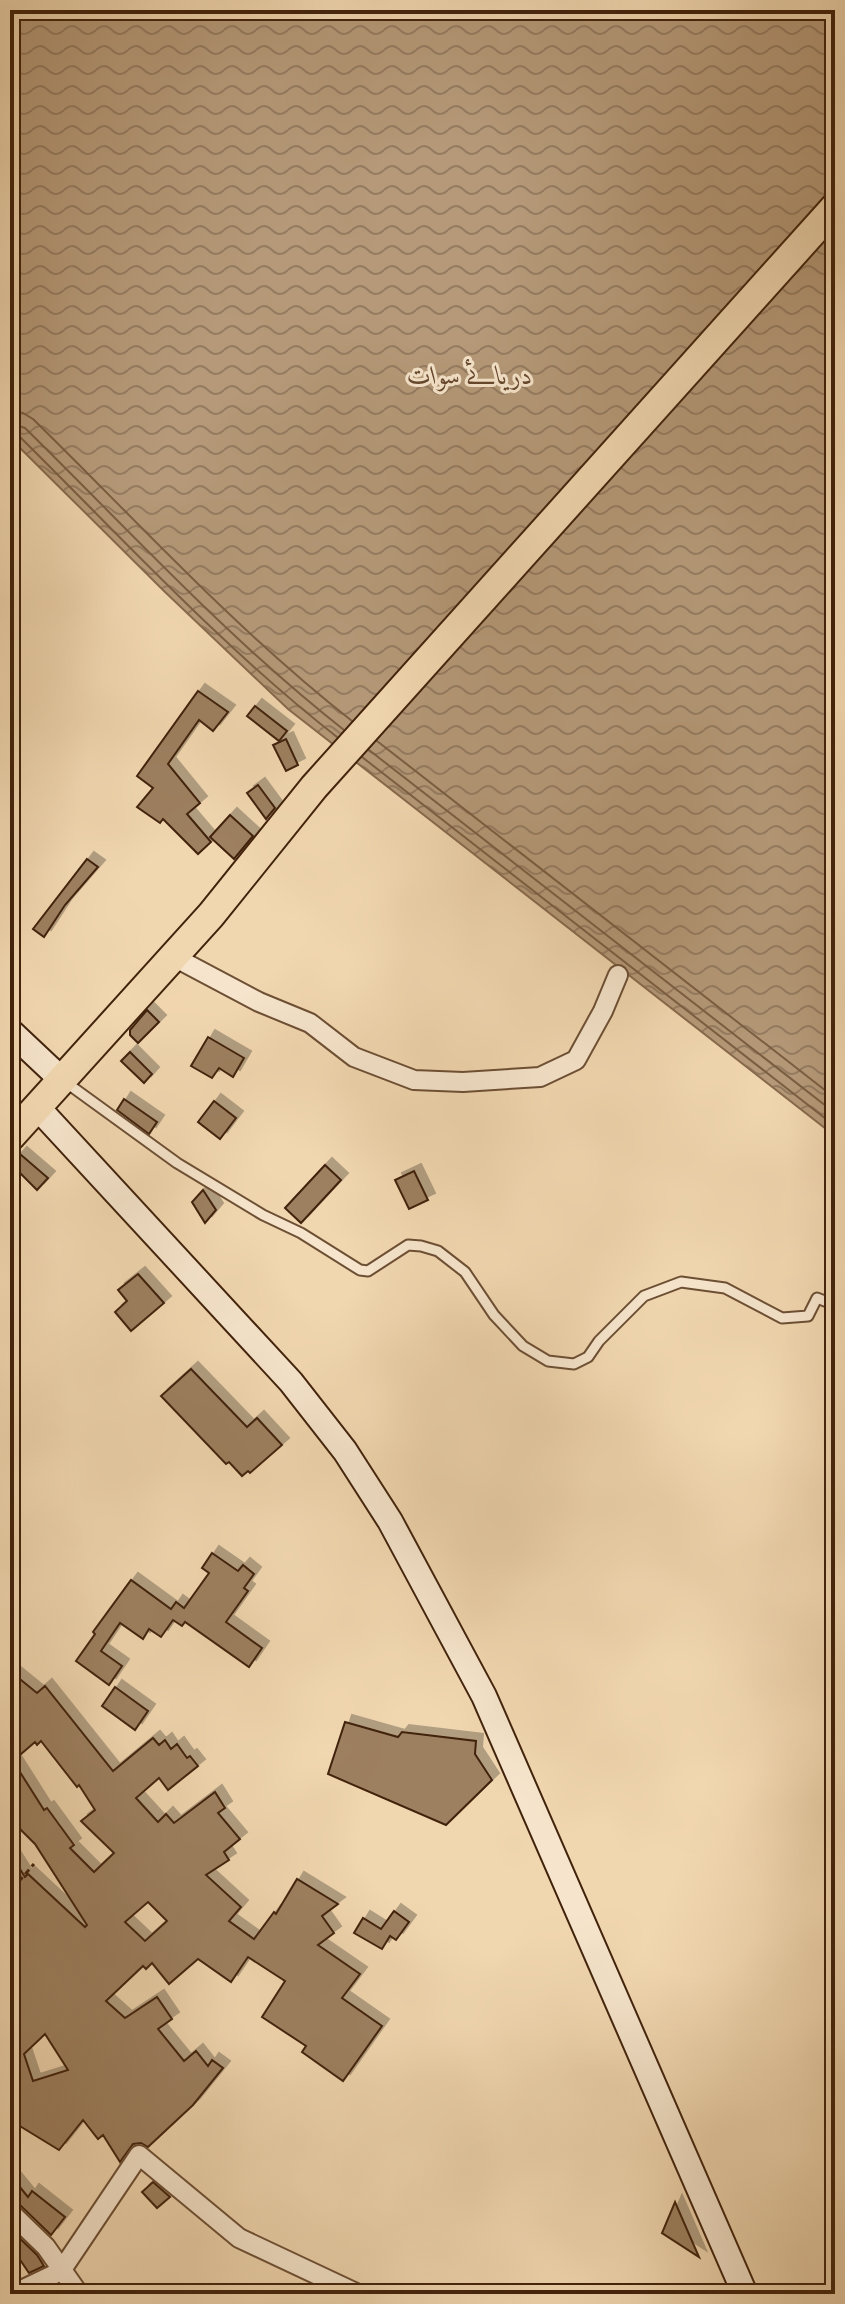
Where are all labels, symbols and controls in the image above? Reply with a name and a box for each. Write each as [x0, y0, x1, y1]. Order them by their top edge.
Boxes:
water label: دریائے سوات [407, 359, 533, 392]

